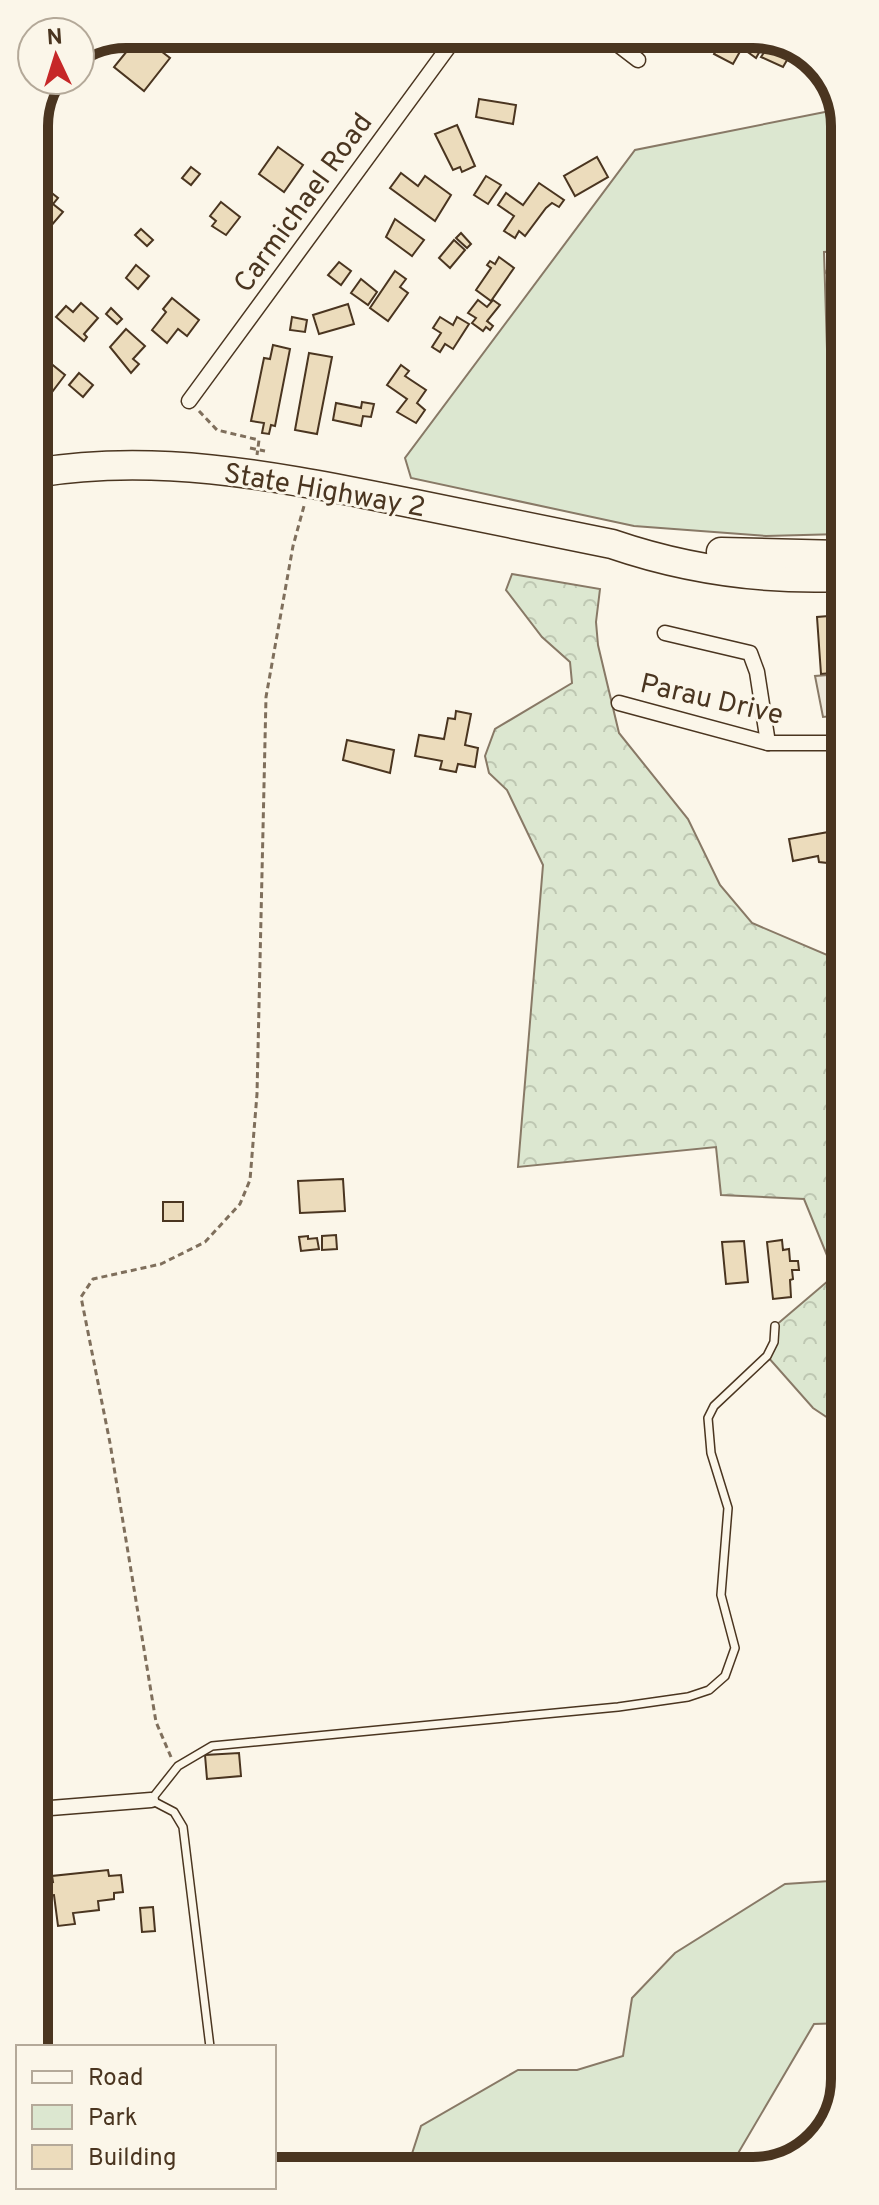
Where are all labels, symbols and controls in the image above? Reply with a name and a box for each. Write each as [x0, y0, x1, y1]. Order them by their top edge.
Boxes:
north arrow [16, 16, 96, 96]
text: N [46, 25, 64, 53]
street label: Carmichael Road [227, 107, 382, 301]
street label: State Highway 2 [221, 457, 428, 527]
street label: Parau Drive [636, 667, 786, 735]
legend [16, 2045, 276, 2189]
text: Road [88, 2064, 144, 2094]
text: Park [88, 2104, 138, 2134]
text: Building [88, 2144, 177, 2174]

